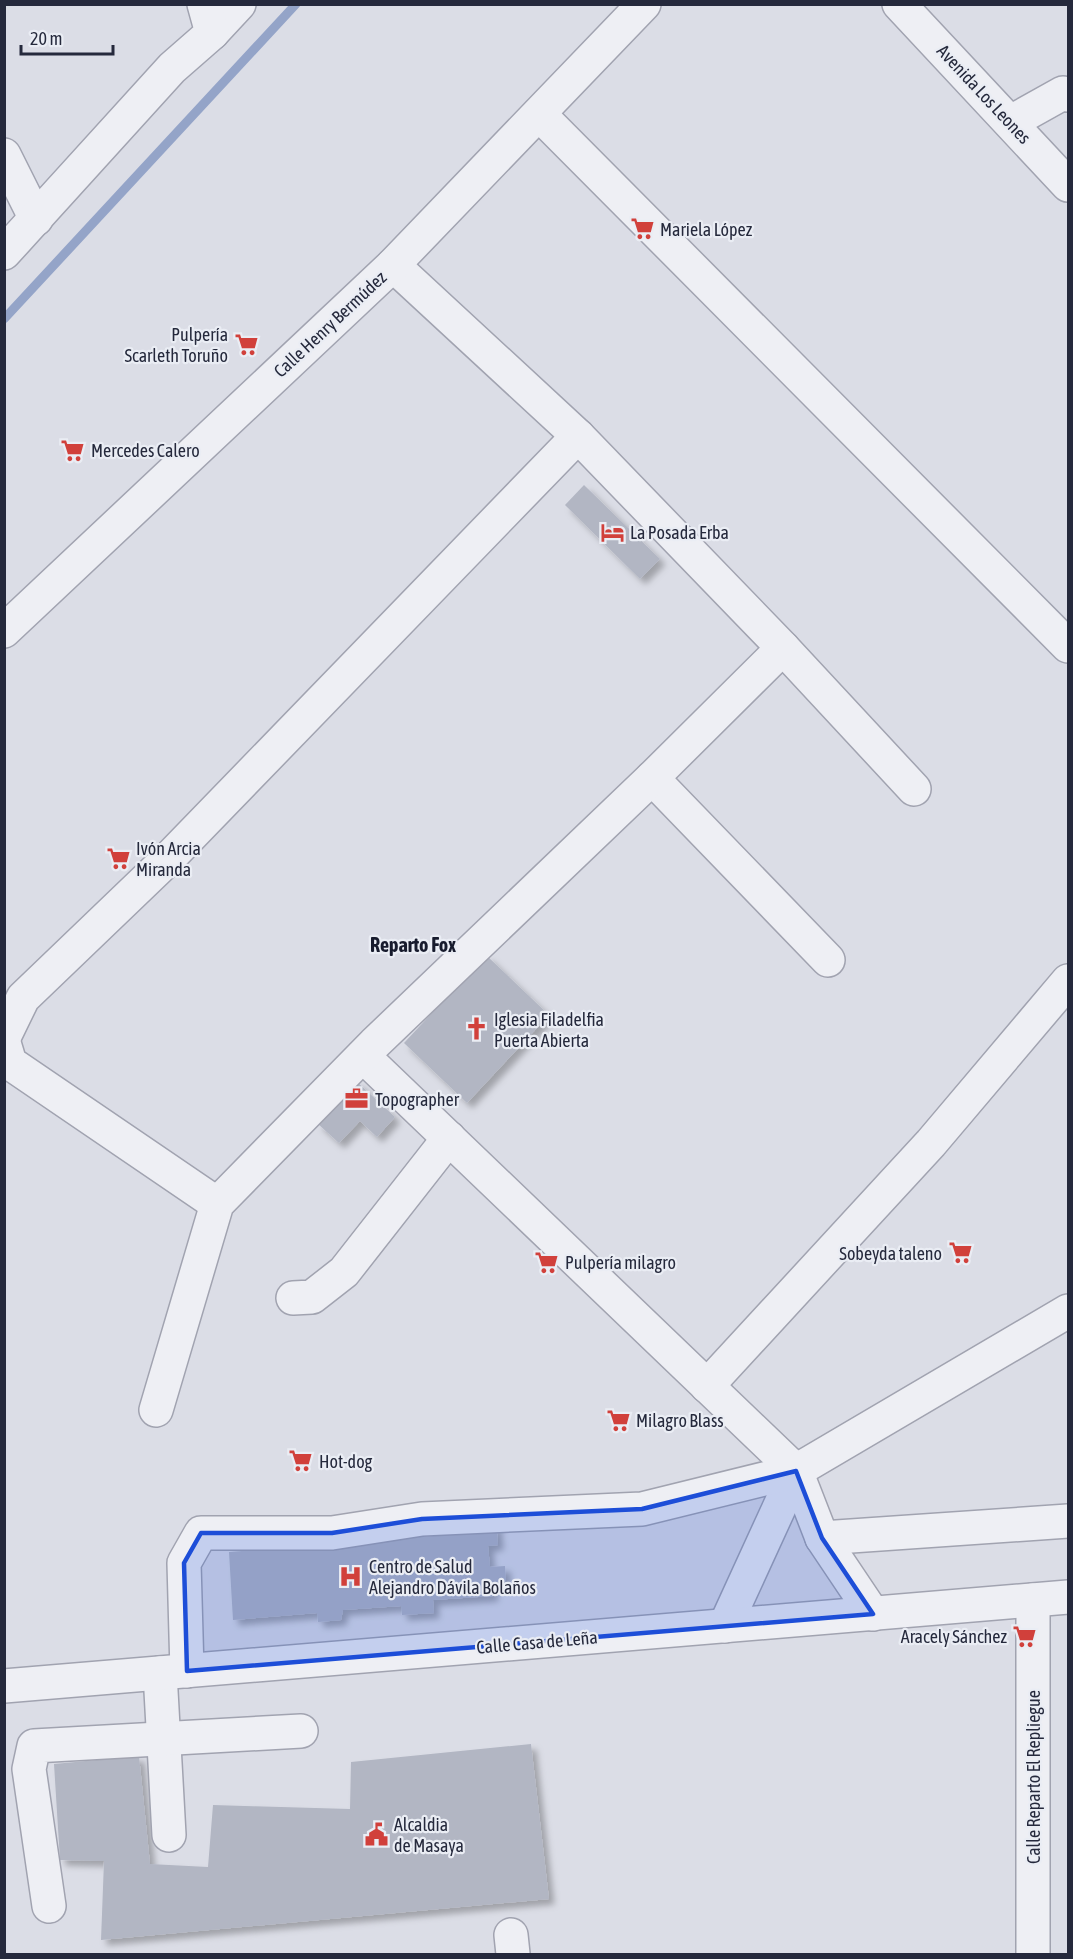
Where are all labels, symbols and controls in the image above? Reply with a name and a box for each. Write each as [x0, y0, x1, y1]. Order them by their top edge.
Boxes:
scale bar [21, 18, 112, 56]
text: 20 m [30, 28, 62, 49]
street label: Avenida Los Leones [933, 40, 1035, 148]
supermarket icon: Mariela López [629, 216, 655, 242]
place label: Mariela López [660, 219, 753, 240]
street label: Calle Henry Bermúdez [269, 266, 391, 381]
place label: Pulpería Scarleth Toruño [124, 324, 228, 366]
supermarket icon: Pulpería Scarleth Toruño [233, 331, 259, 357]
supermarket icon: Mercedes Calero [60, 437, 86, 463]
place label: Mercedes Calero [91, 440, 200, 461]
hotel icon: La Posada Erba [599, 519, 625, 545]
place label: La Posada Erba [630, 522, 729, 543]
place label: Ivón Arcia Miranda [136, 838, 201, 880]
supermarket icon: Ivón Arcia Miranda [105, 845, 131, 871]
district label: Reparto Fox [370, 933, 456, 956]
place label: Iglesia Filadelfia Puerta Abierta [494, 1009, 604, 1051]
church icon: Iglesia Filadelfia Puerta Abierta [463, 1016, 489, 1042]
office icon: Topographer [344, 1086, 370, 1112]
place label: Topographer [375, 1089, 460, 1110]
supermarket icon: Sobeyda taleno [947, 1240, 973, 1266]
place label: Sobeyda taleno [839, 1243, 942, 1264]
supermarket icon: Pulpería milagro [534, 1249, 560, 1275]
place label: Pulpería milagro [565, 1252, 676, 1273]
supermarket icon: Milagro Blass [605, 1407, 631, 1433]
place label: Milagro Blass [636, 1410, 724, 1431]
supermarket icon: Hot-dog [288, 1448, 314, 1474]
place label: Hot-dog [319, 1451, 373, 1472]
place label: Centro de Salud Alejandro Dávila Bolaños [369, 1556, 536, 1598]
hospital icon: Centro de Salud Alejandro Dávila Bolaños [338, 1563, 364, 1589]
supermarket icon: Aracely Sánchez [1012, 1623, 1038, 1649]
street label: Calle Casa de Leña [476, 1626, 598, 1658]
place label: Aracely Sánchez [901, 1626, 1008, 1647]
street label: Calle Reparto El Repliegue [1023, 1690, 1044, 1864]
place label: Alcaldia de Masaya [394, 1814, 464, 1856]
public building icon: Alcaldia de Masaya [363, 1821, 389, 1847]

